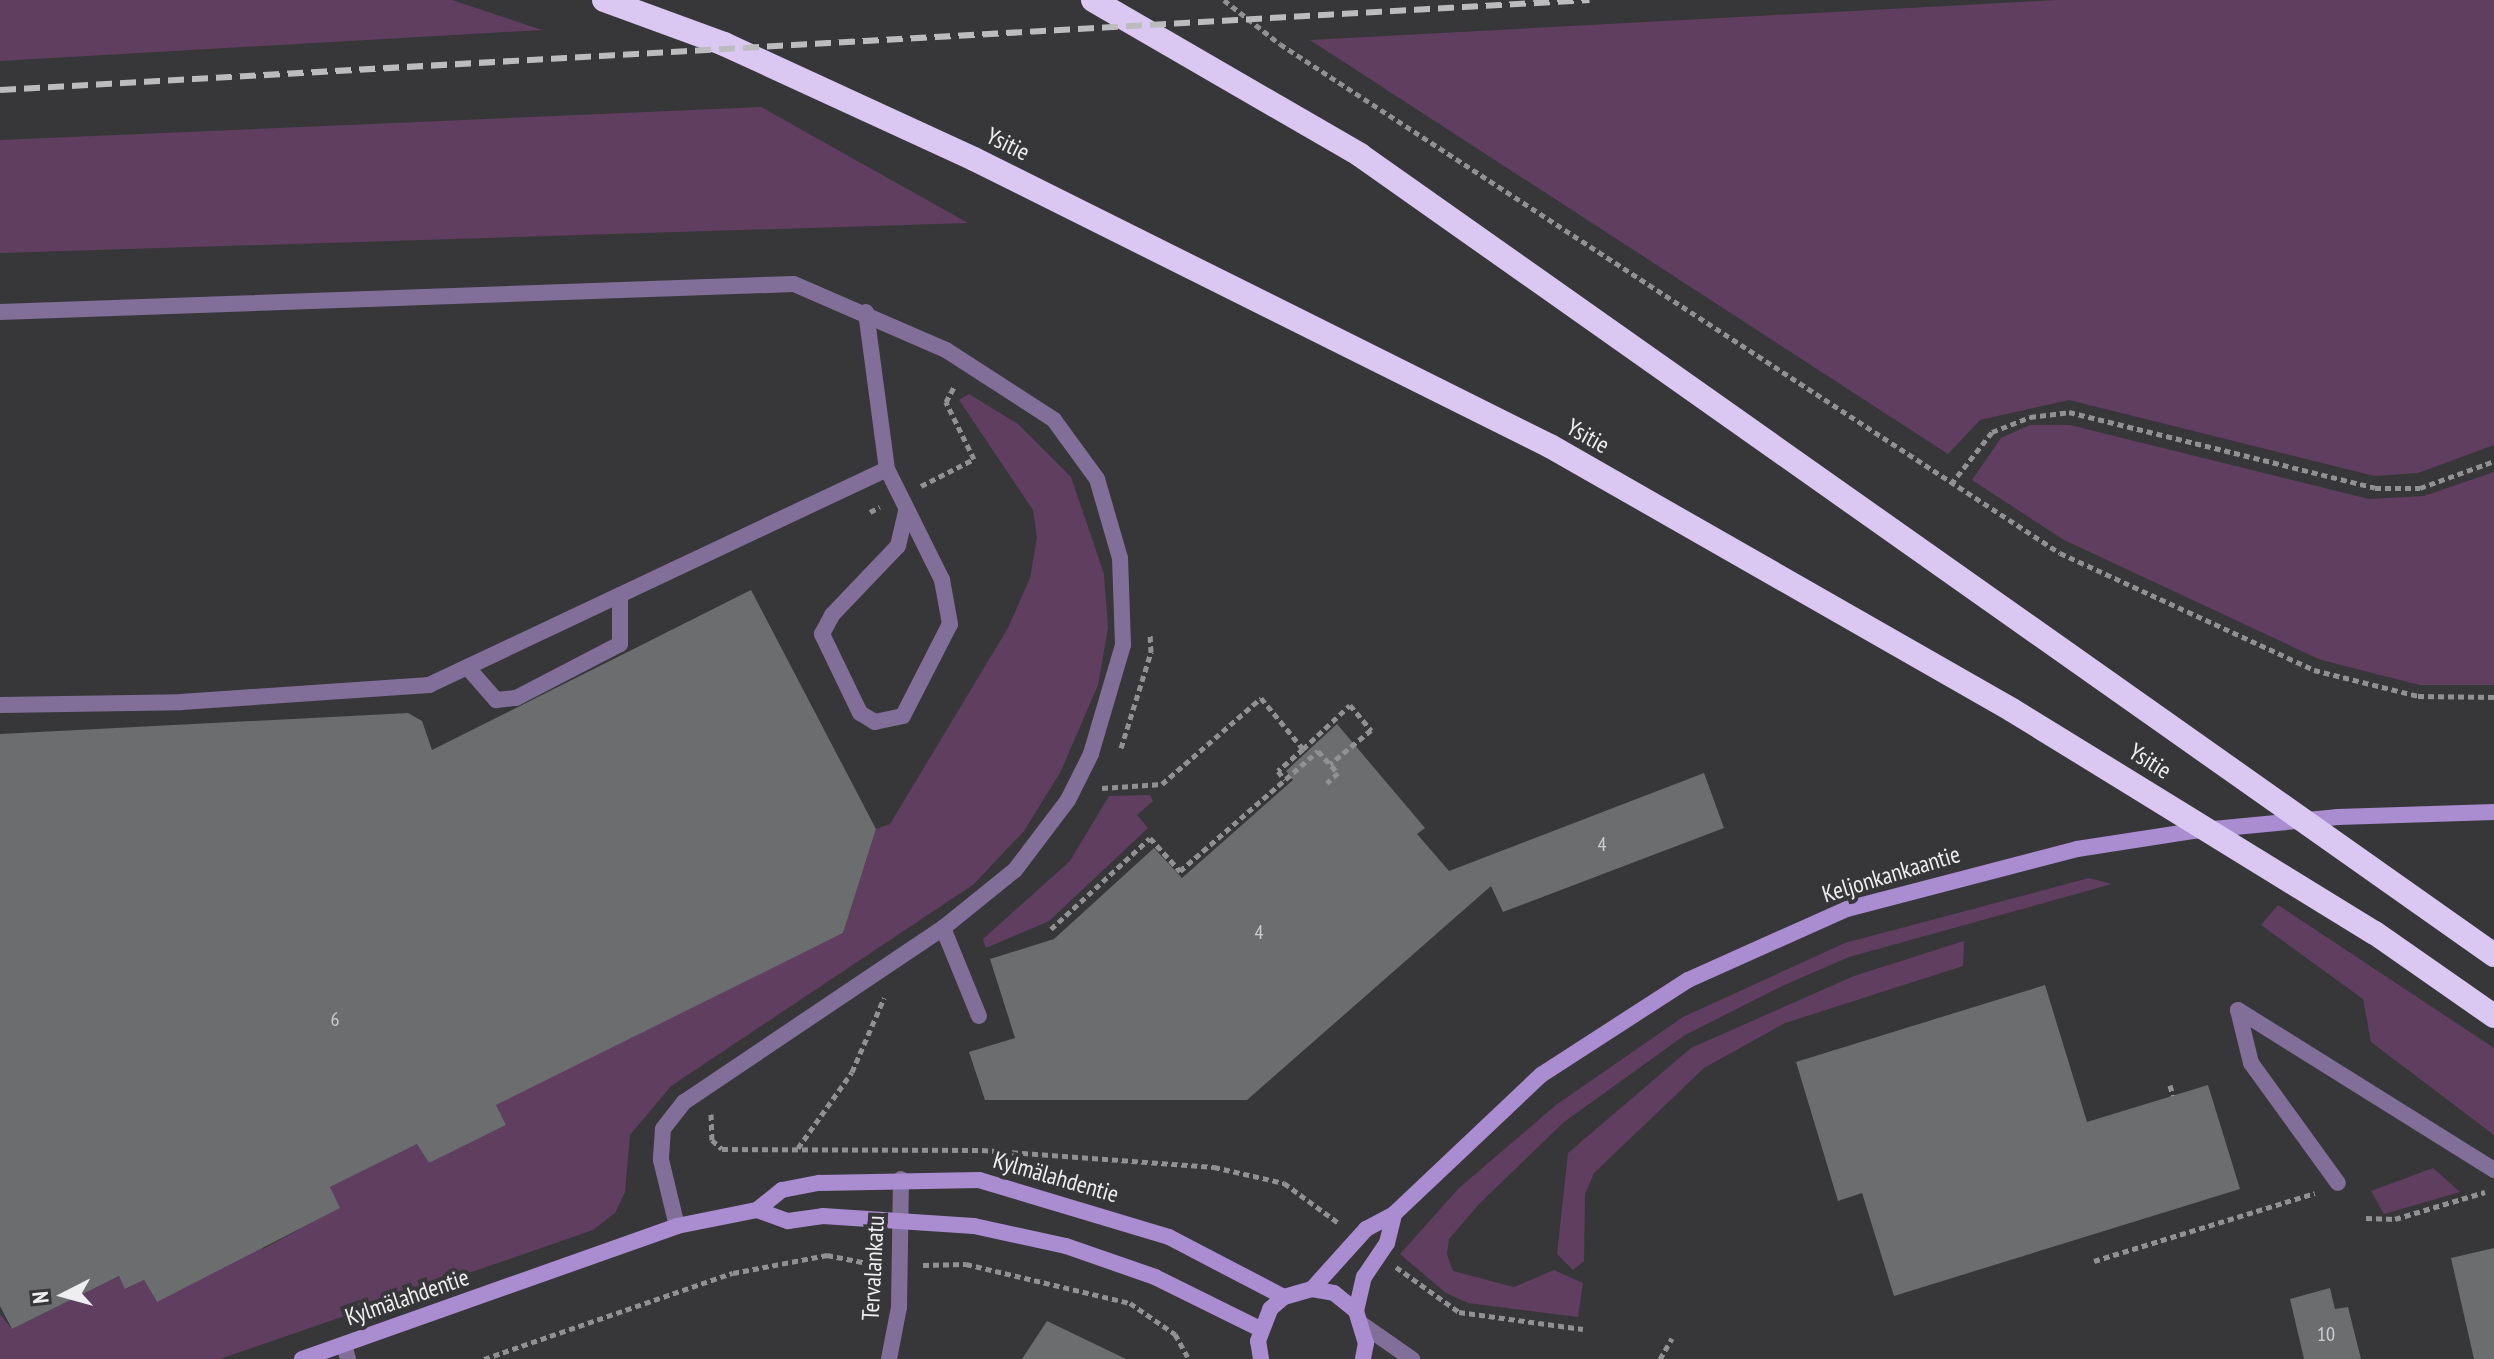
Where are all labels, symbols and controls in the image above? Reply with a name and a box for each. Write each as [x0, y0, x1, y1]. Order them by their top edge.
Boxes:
street label: Ysitie [982, 121, 1034, 167]
street label: Ysitie [1562, 413, 1614, 459]
street label: Ysitie [2123, 737, 2177, 785]
house number: 4 [1598, 832, 1606, 856]
street label: Keljonkankaantie [1819, 839, 1963, 909]
house number: 4 [1255, 920, 1263, 944]
house number: 6 [331, 1007, 339, 1031]
street label: Kylmälahdentie [990, 1145, 1122, 1209]
street label: Tervalankatu [856, 1215, 890, 1321]
north arrow [24, 1255, 104, 1335]
street label: Kylmälahdentie [341, 1262, 473, 1332]
text: N [26, 1290, 55, 1305]
house number: 10 [2317, 1322, 2335, 1346]

